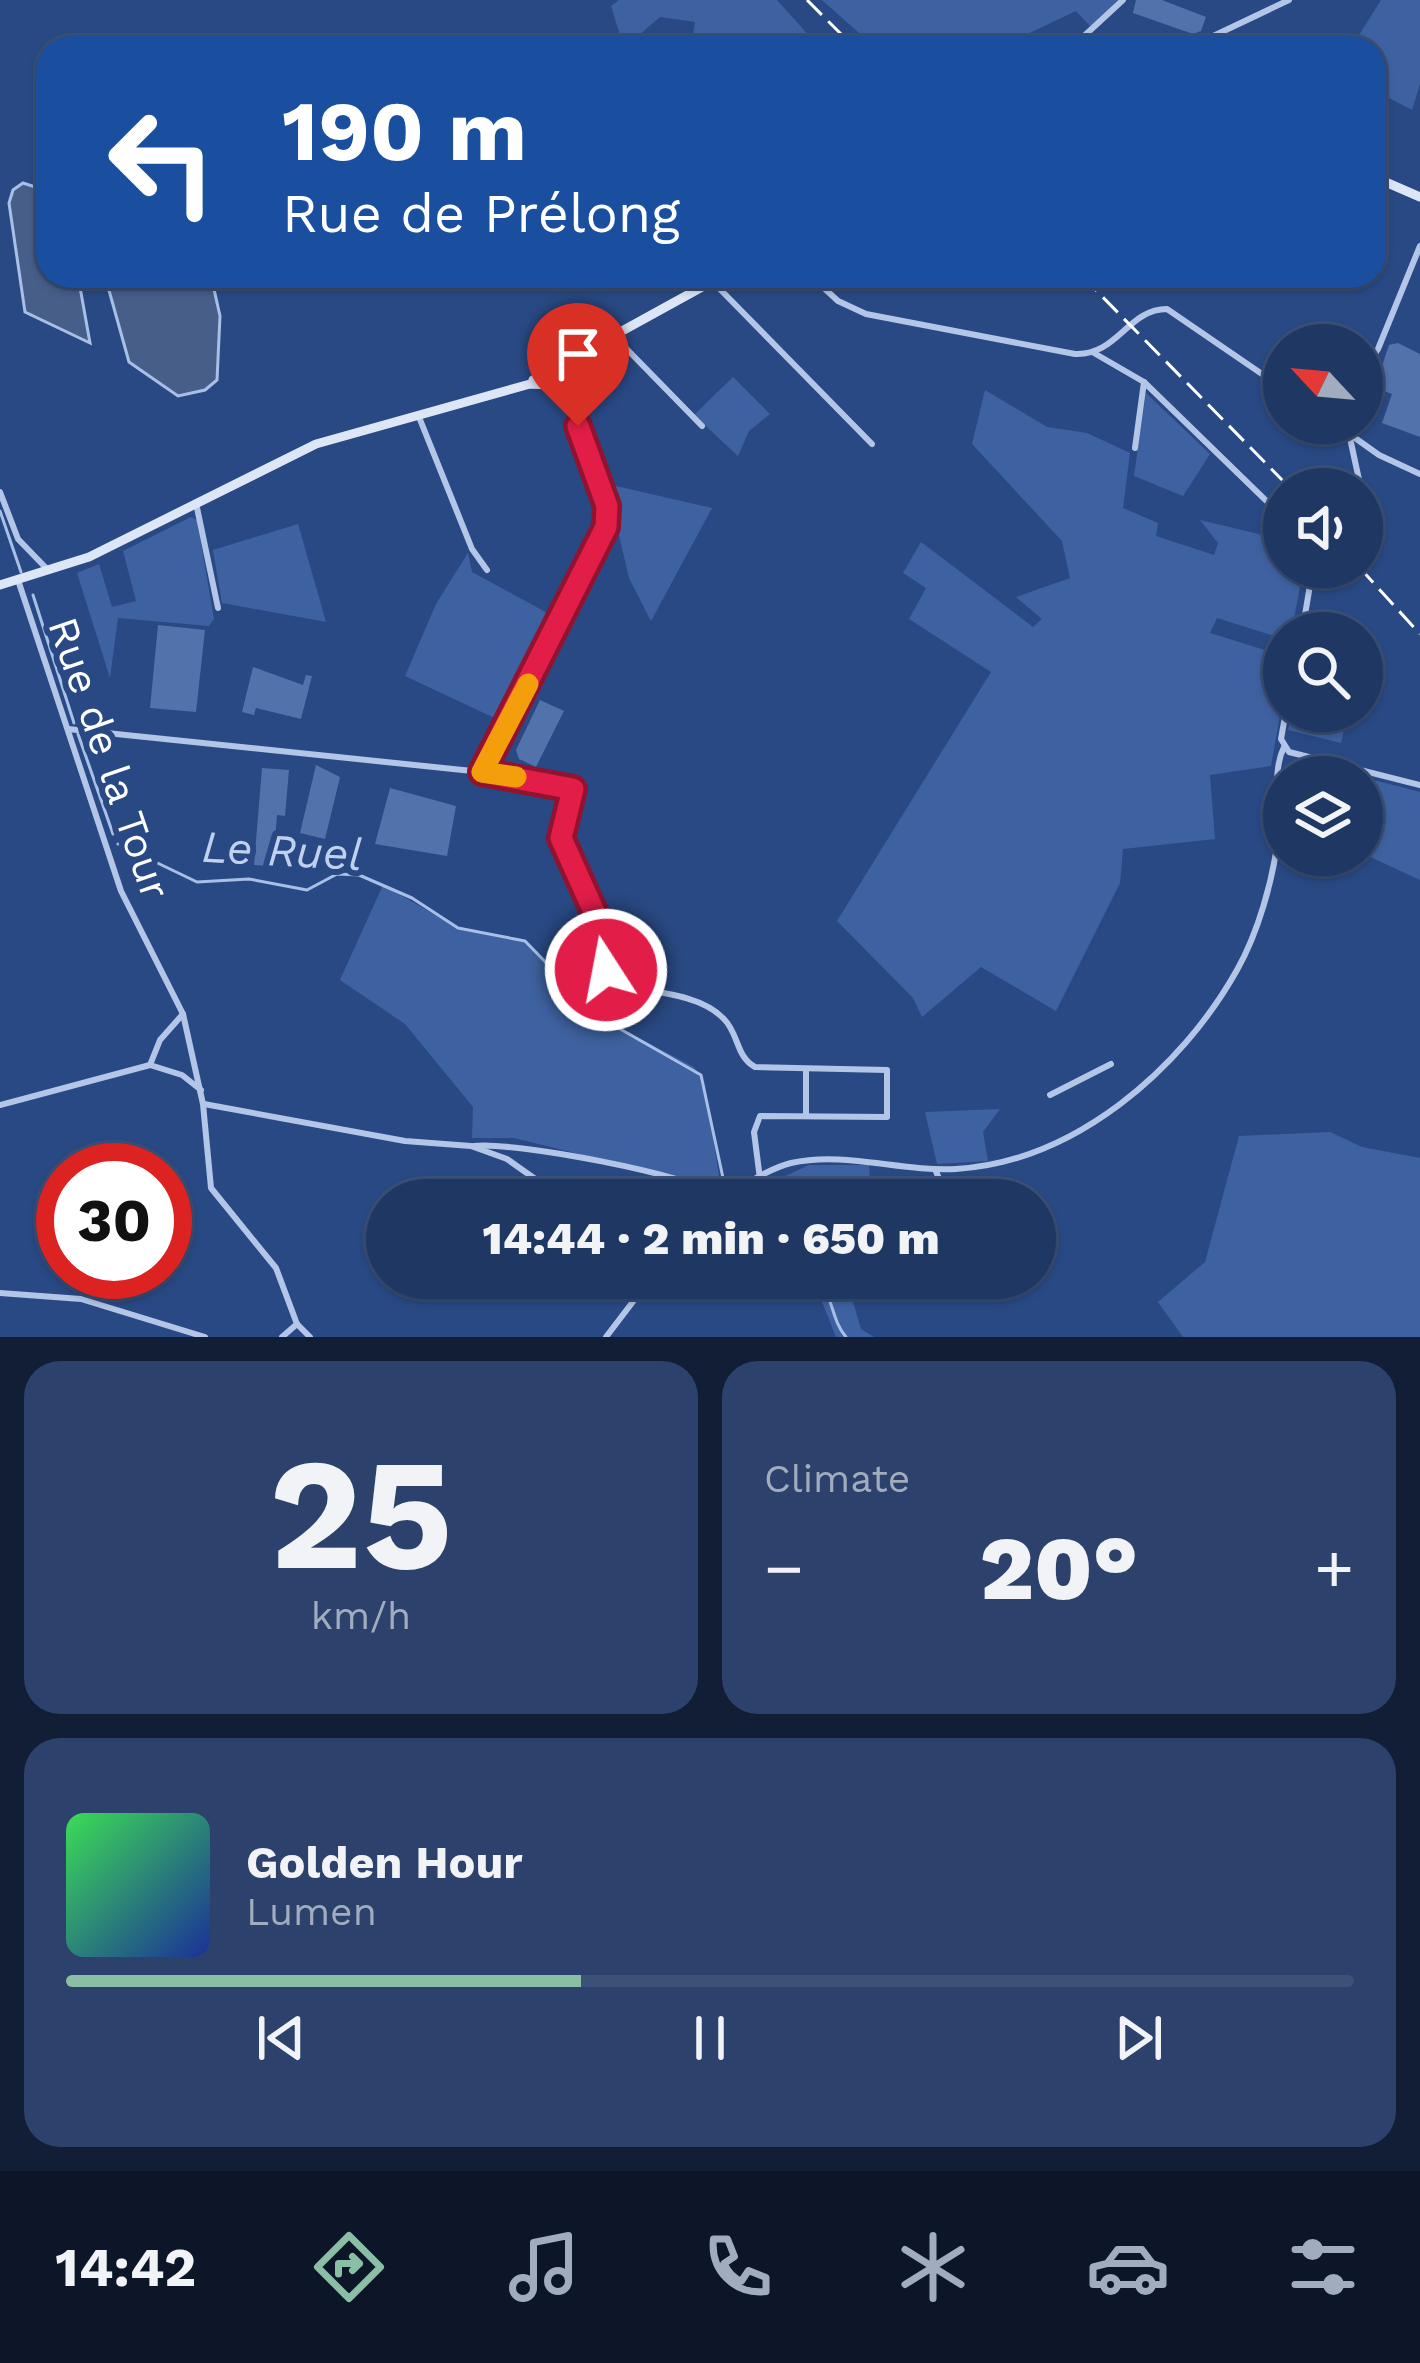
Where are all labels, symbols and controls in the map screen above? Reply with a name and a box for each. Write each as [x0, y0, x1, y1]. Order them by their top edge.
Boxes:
text: 190 m [282, 82, 527, 180]
icon: left [84, 84, 240, 240]
text: Rue de Prélong [282, 182, 680, 245]
pin [527, 303, 629, 426]
icon: arrive [545, 321, 611, 387]
north arrow [1263, 324, 1383, 444]
map controls [1263, 324, 1383, 876]
button: sound [1263, 468, 1383, 588]
street label: Rue de la Tour [38, 611, 181, 905]
button: search [1263, 612, 1383, 732]
button: layers [1263, 756, 1383, 876]
water label: Le Ruel [200, 820, 364, 881]
position arrow [543, 907, 669, 1033]
speed limit sign: 30 [36, 1143, 192, 1299]
text: 14:44 · 2 min · 650 m [482, 1212, 940, 1265]
text: 25 [269, 1423, 453, 1606]
text: Climate [764, 1456, 910, 1501]
text: 20° [980, 1515, 1138, 1621]
text: − [764, 1530, 804, 1607]
text: + [1314, 1530, 1354, 1607]
text: km/h [311, 1593, 411, 1638]
text: Golden Hour [246, 1836, 523, 1889]
text: Lumen [246, 1889, 377, 1934]
icon: previous [248, 2005, 314, 2071]
icon: pause [677, 2005, 743, 2071]
icon: next [1106, 2005, 1172, 2071]
icon: directions [307, 2225, 391, 2309]
icon: music [502, 2225, 586, 2309]
icon: phone [696, 2225, 780, 2309]
icon: climate [891, 2225, 975, 2309]
icon: car [1086, 2225, 1170, 2309]
icon: filters [1281, 2225, 1365, 2309]
text: 14:42 [55, 2236, 196, 2299]

